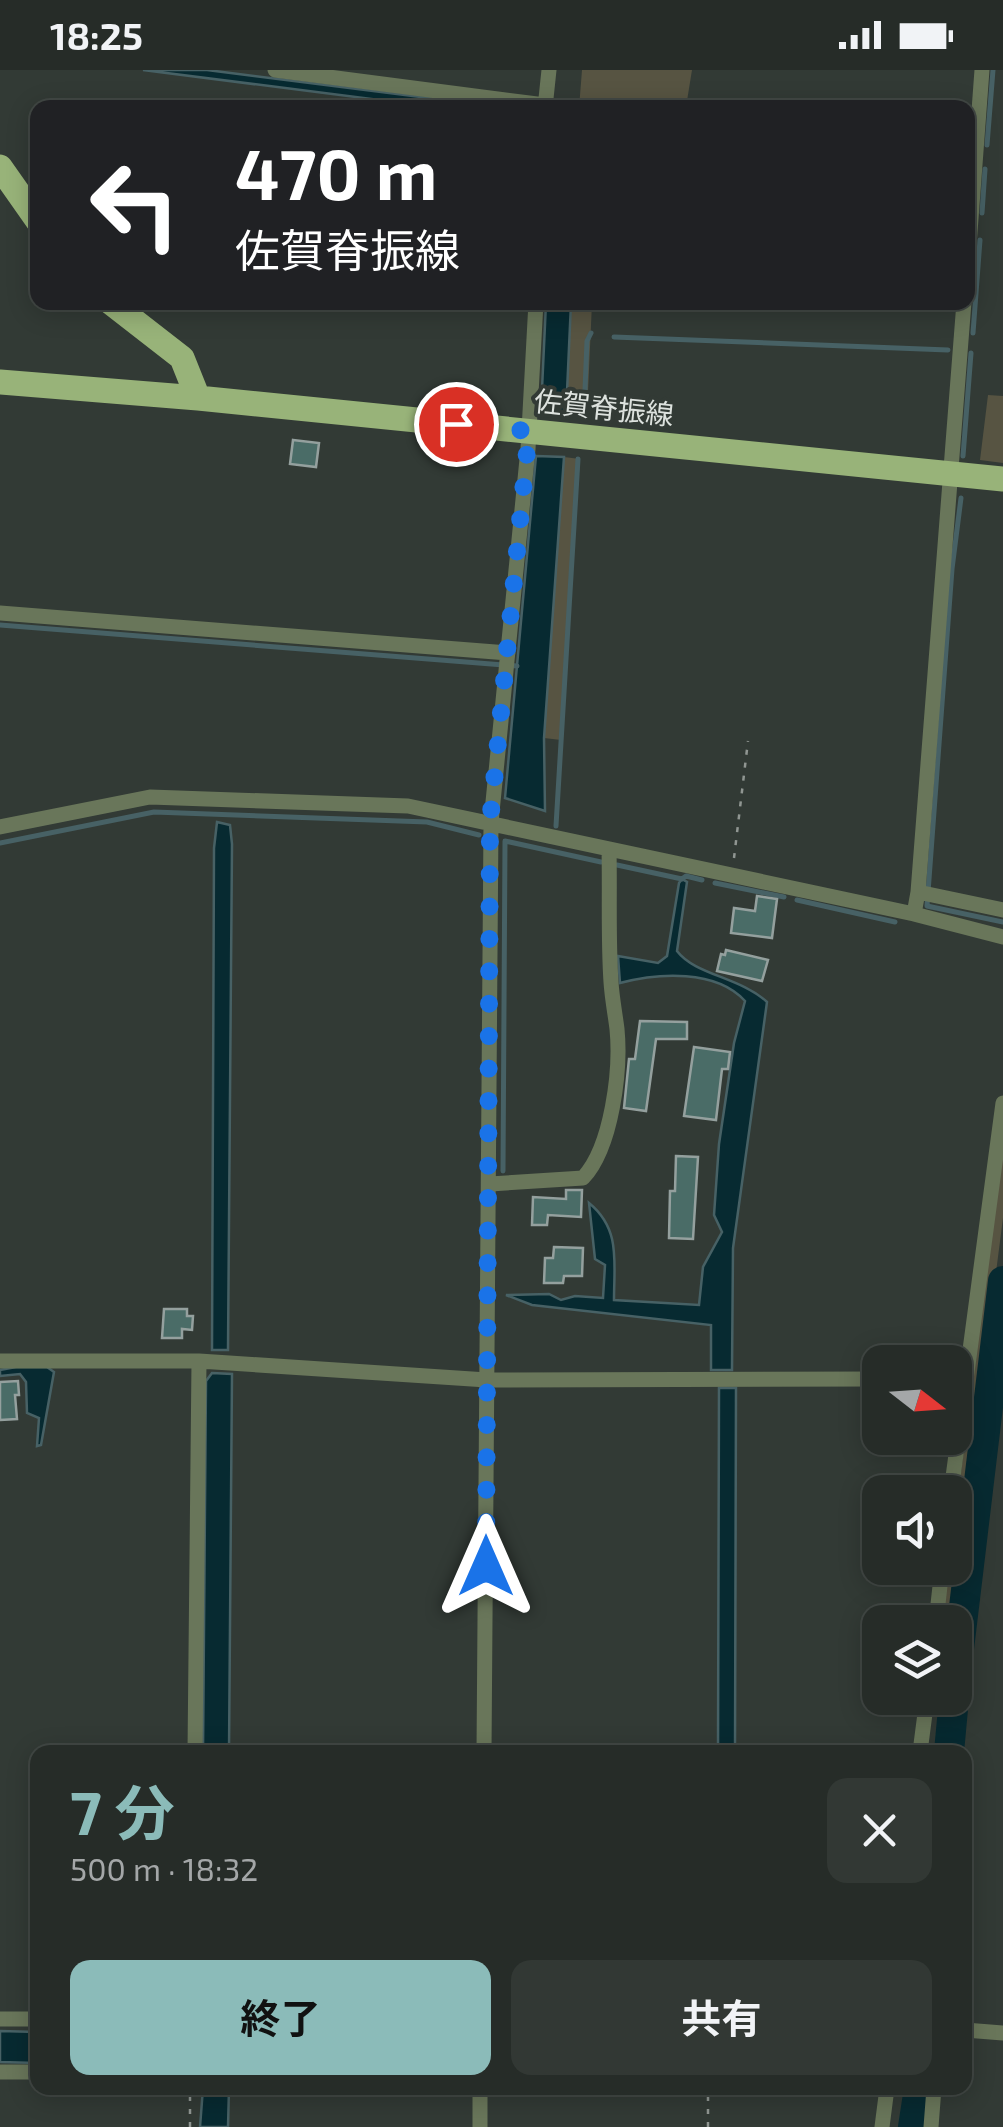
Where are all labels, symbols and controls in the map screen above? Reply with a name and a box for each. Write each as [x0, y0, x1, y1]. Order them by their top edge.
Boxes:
text: 18:25 [50, 12, 143, 58]
text: 470 m [235, 130, 438, 214]
icon: left [70, 140, 200, 270]
text: 佐賀脊振線 [235, 222, 460, 276]
pin [414, 382, 499, 467]
street label: 佐賀脊振線 [533, 383, 676, 431]
icon: arrive [429, 397, 484, 452]
north arrow [862, 1345, 972, 1455]
map controls [862, 1345, 972, 1715]
button: sound [862, 1475, 972, 1585]
position arrow [434, 1514, 538, 1618]
button: layers [862, 1605, 972, 1715]
text: 7 分 [70, 1775, 175, 1847]
button: close [827, 1778, 932, 1883]
text: 500 m · 18:32 [70, 1849, 258, 1887]
button: 終了 [70, 1960, 491, 2075]
button: 共有 [511, 1960, 932, 2075]

